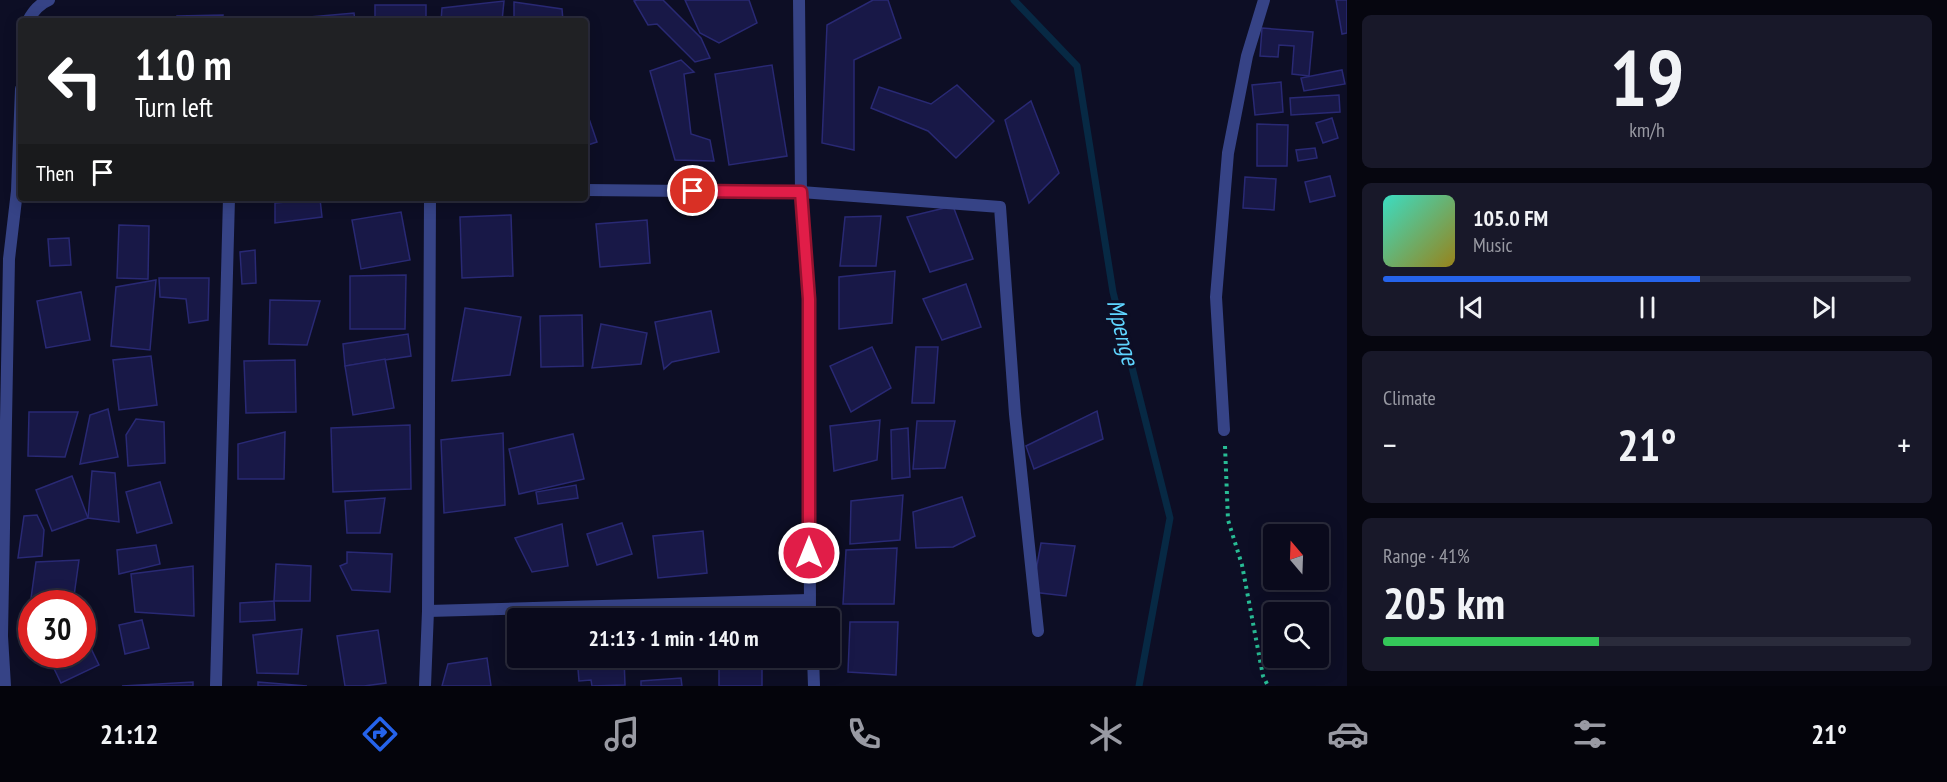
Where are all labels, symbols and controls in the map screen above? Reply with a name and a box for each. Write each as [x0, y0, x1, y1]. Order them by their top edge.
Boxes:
text: 19 [1610, 27, 1684, 128]
text: 110 m [135, 37, 232, 92]
icon: left [36, 42, 114, 120]
text: Turn left [135, 90, 213, 124]
text: km/h [1629, 117, 1665, 143]
icon: arrive [86, 156, 119, 189]
text: Then [36, 159, 74, 187]
pin [667, 165, 718, 216]
icon: arrive [676, 174, 709, 207]
text: 105.0 FM [1473, 204, 1548, 232]
text: Music [1473, 232, 1513, 258]
icon: previous [1455, 291, 1488, 324]
icon: pause [1631, 291, 1664, 324]
icon: next [1807, 291, 1840, 324]
water label: Mpenge [1100, 296, 1147, 370]
text: Climate [1383, 385, 1436, 411]
text: 21° [1617, 415, 1677, 473]
text: − [1383, 423, 1397, 466]
text: + [1897, 423, 1911, 466]
position arrow [777, 521, 841, 585]
north arrow [1263, 524, 1329, 590]
map controls [1263, 524, 1329, 668]
text: Range · 41% [1383, 543, 1470, 569]
text: 205 km [1383, 573, 1505, 631]
speed limit sign: 30 [18, 590, 96, 668]
button: search [1263, 602, 1329, 668]
text: 21:13 · 1 min · 140 m [588, 624, 759, 652]
icon: directions [359, 713, 401, 755]
icon: music [601, 713, 643, 755]
icon: phone [843, 713, 885, 755]
icon: climate [1085, 713, 1127, 755]
icon: car [1327, 713, 1369, 755]
icon: filters [1569, 713, 1611, 755]
text: 21:12 [100, 717, 158, 751]
text: 21° [1811, 717, 1847, 751]

